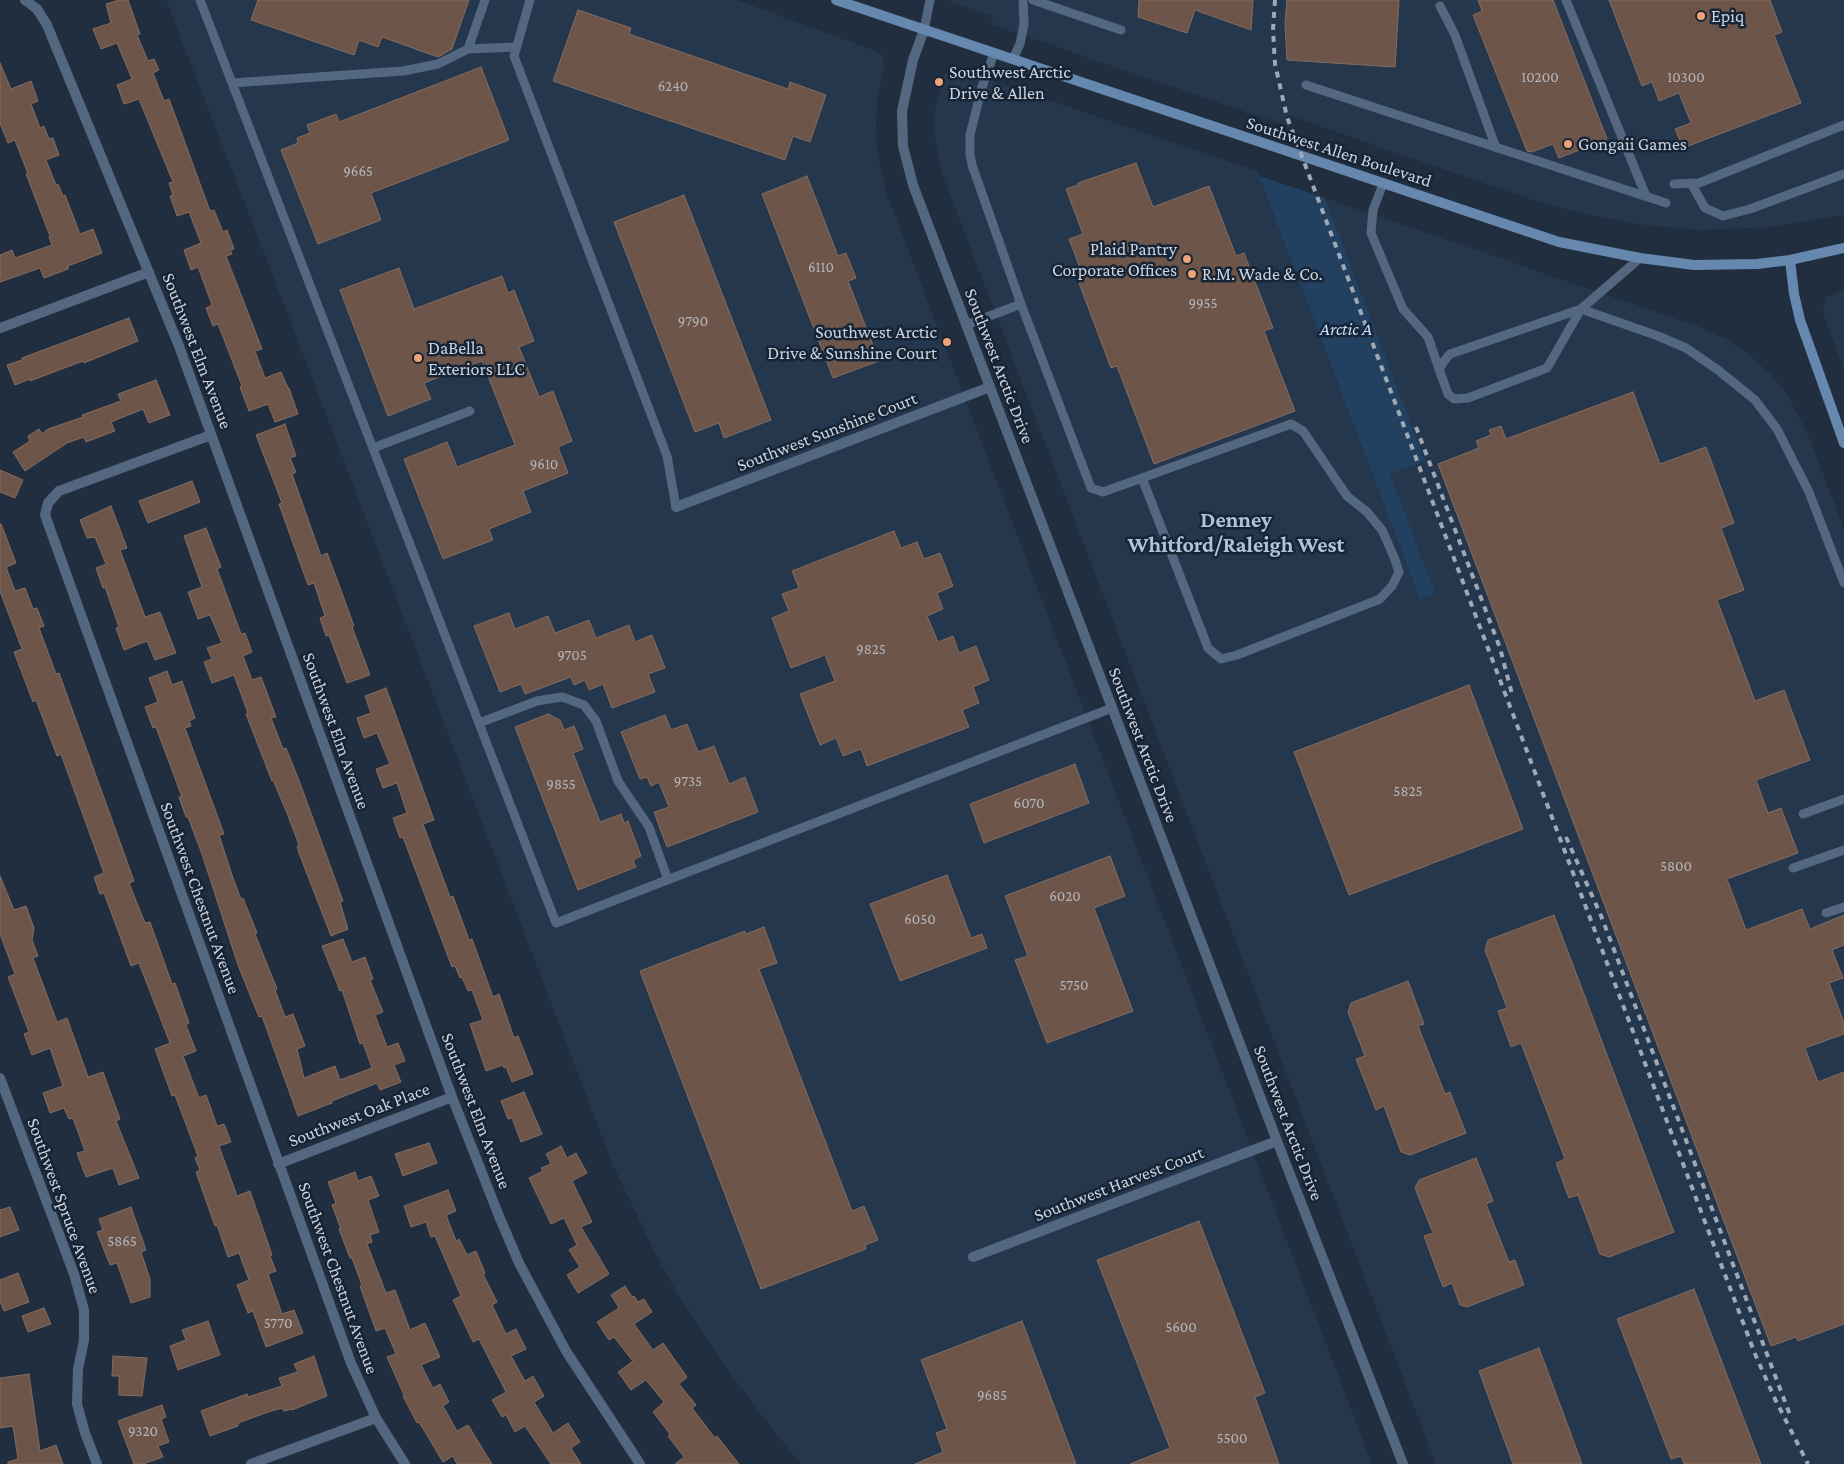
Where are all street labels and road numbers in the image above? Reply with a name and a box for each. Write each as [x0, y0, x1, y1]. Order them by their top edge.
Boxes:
street label: Southwest Allen Boulevard [1244, 112, 1434, 192]
street label: Southwest Elm Avenue [157, 270, 237, 432]
street label: Southwest Arctic Drive [959, 285, 1039, 447]
street label: Southwest Sunshine Court [734, 388, 920, 476]
street label: Southwest Elm Avenue [298, 650, 374, 812]
street label: Southwest Arctic Drive [1103, 664, 1183, 826]
street label: Southwest Chestnut Avenue [155, 799, 245, 997]
street label: Southwest Elm Avenue [436, 1030, 516, 1192]
street label: Southwest Arctic Drive [1248, 1042, 1328, 1204]
street label: Southwest Oak Place [285, 1078, 433, 1152]
street label: Southwest Spruce Avenue [22, 1115, 106, 1297]
street label: Southwest Harvest Court [1031, 1142, 1207, 1226]
street label: Southwest Chestnut Avenue [293, 1179, 383, 1377]

